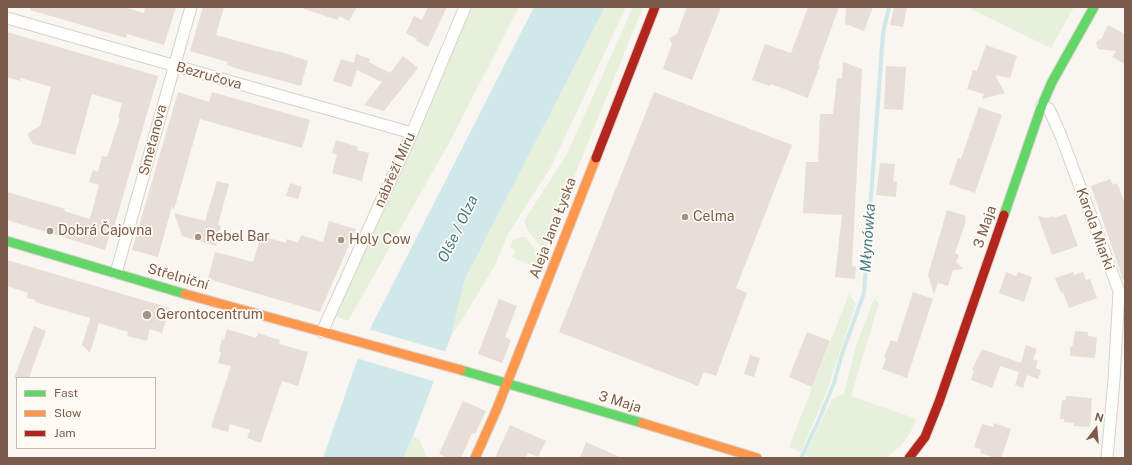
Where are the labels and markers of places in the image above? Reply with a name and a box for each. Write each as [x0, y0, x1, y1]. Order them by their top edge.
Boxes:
place label: Celma [693, 209, 735, 225]
marker: Celma [680, 212, 690, 222]
place label: Dobrá Čajovna [58, 223, 152, 239]
marker: Dobrá Čajovna [45, 226, 55, 236]
place label: Rebel Bar [206, 229, 270, 245]
marker: Rebel Bar [193, 232, 203, 242]
place label: Holy Cow [349, 232, 411, 248]
marker: Holy Cow [336, 235, 346, 245]
place label: Gerontocentrum [156, 307, 263, 323]
marker: Gerontocentrum [141, 309, 153, 321]

